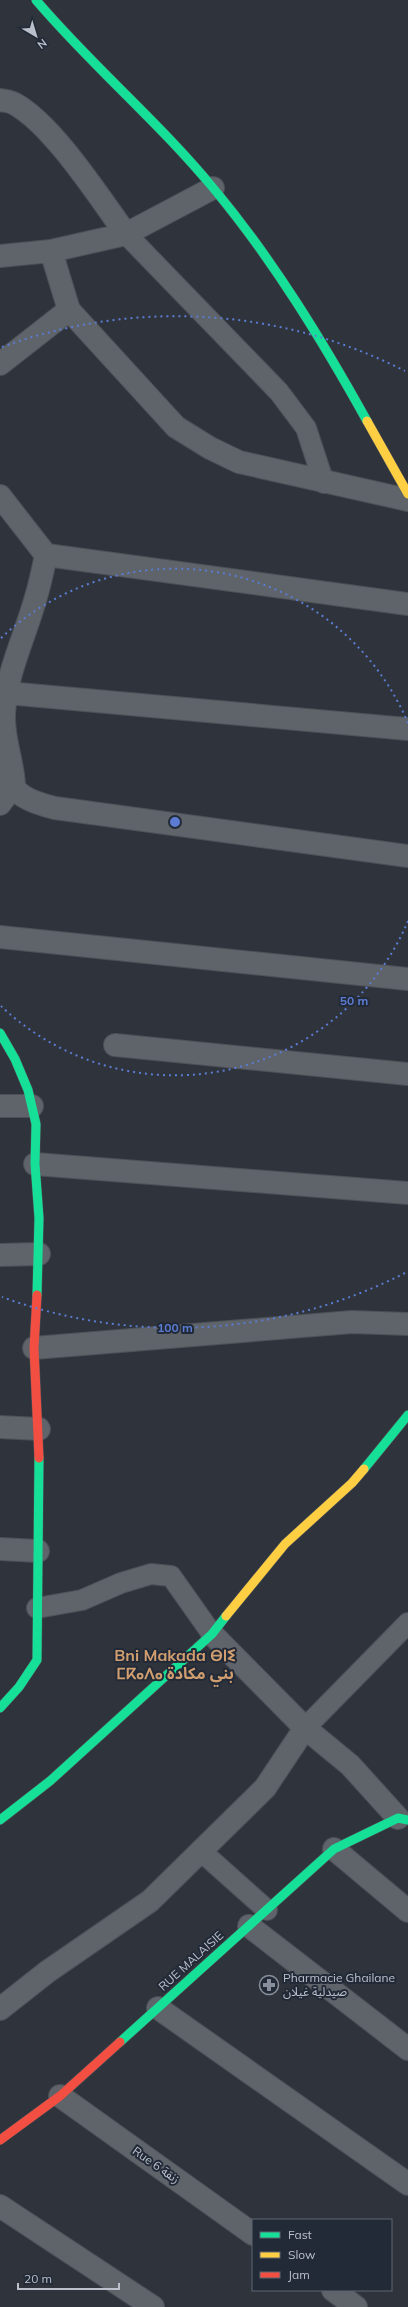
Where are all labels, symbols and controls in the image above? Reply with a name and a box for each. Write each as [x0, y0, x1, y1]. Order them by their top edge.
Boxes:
north arrow [16, 16, 56, 56]
text: N [35, 36, 50, 52]
centre of rings [168, 815, 182, 829]
text: 50 m [340, 993, 368, 1008]
text: 100 m [157, 1320, 193, 1335]
district label: Bni Makada ⴱⵏⵉ ⵎⴽⴰⴷⴰ بني مكادة [114, 1645, 236, 1687]
street label: RUE MALAISIE [155, 1928, 226, 1994]
place label: Pharmacie Ghailane صيدلية غيلان [283, 1970, 395, 1999]
pharmacy icon: Pharmacie Ghailane صيدلية غيلان [258, 1974, 280, 1996]
street label: Rue 6 زنقة [130, 2143, 183, 2186]
legend [252, 2219, 392, 2291]
text: Fast [288, 2227, 312, 2242]
text: Slow [288, 2247, 316, 2262]
scale bar [18, 2265, 119, 2291]
text: Jam [288, 2267, 310, 2282]
text: 20 m [24, 2271, 52, 2286]

